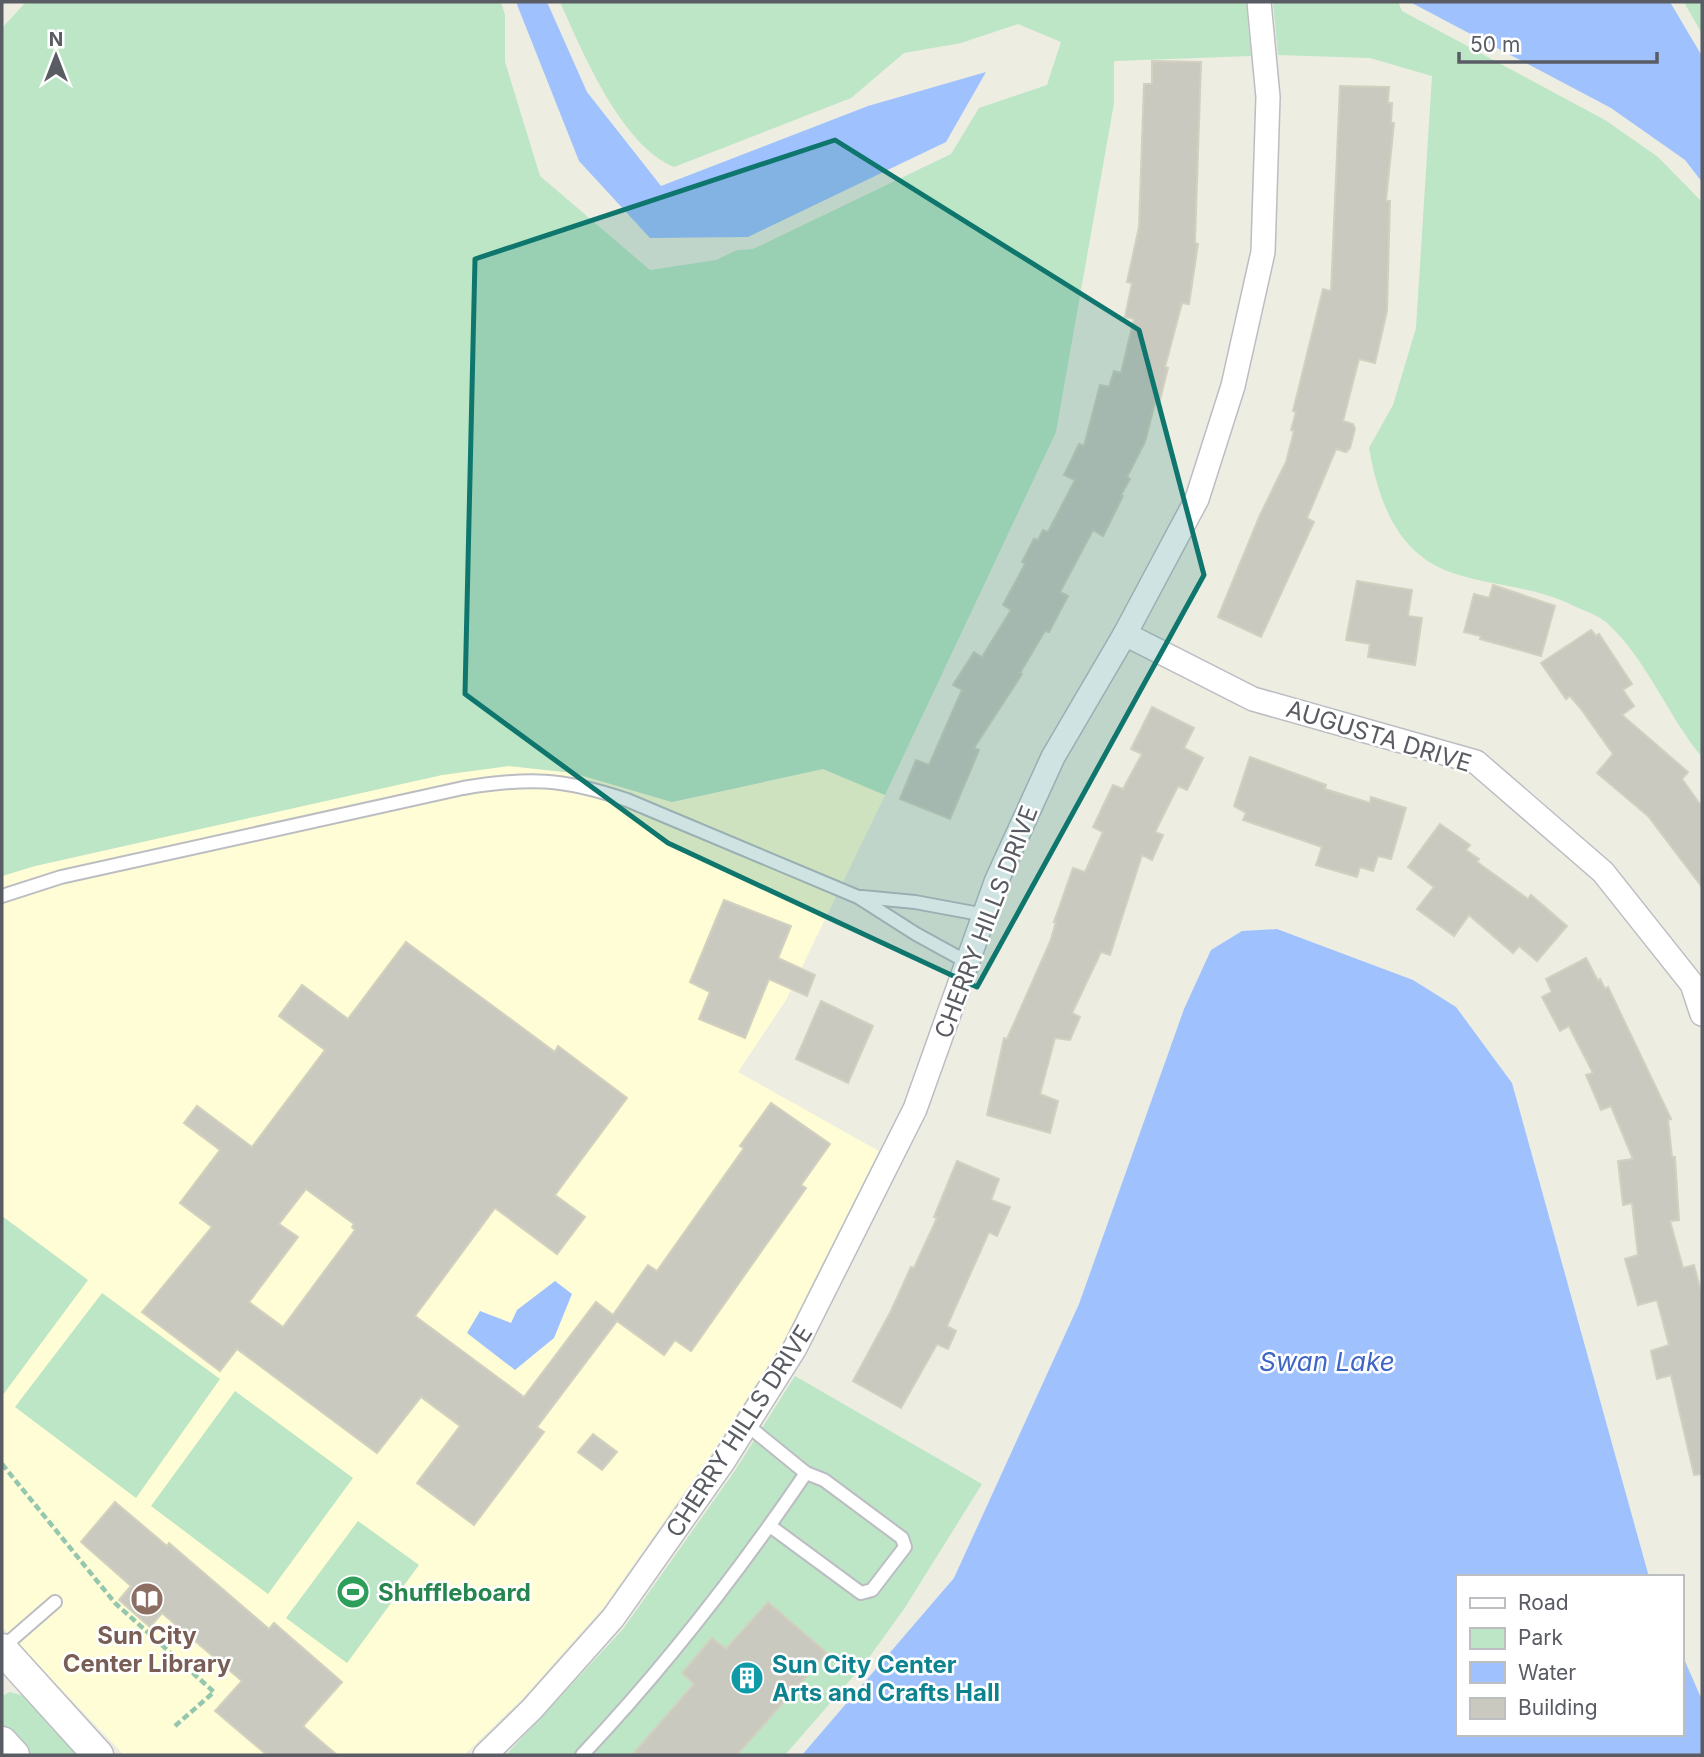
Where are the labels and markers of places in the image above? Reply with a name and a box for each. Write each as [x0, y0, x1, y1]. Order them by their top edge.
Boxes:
sports icon: Shuffleboard [334, 1573, 372, 1611]
place label: Shuffleboard [378, 1578, 531, 1607]
library icon: Sun City Center Library [128, 1580, 166, 1618]
place label: Sun City Center Library [63, 1621, 232, 1678]
place label: Sun City Center Arts and Crafts Hall [772, 1650, 1000, 1707]
building icon: Sun City Center Arts and Crafts Hall [728, 1659, 766, 1697]

